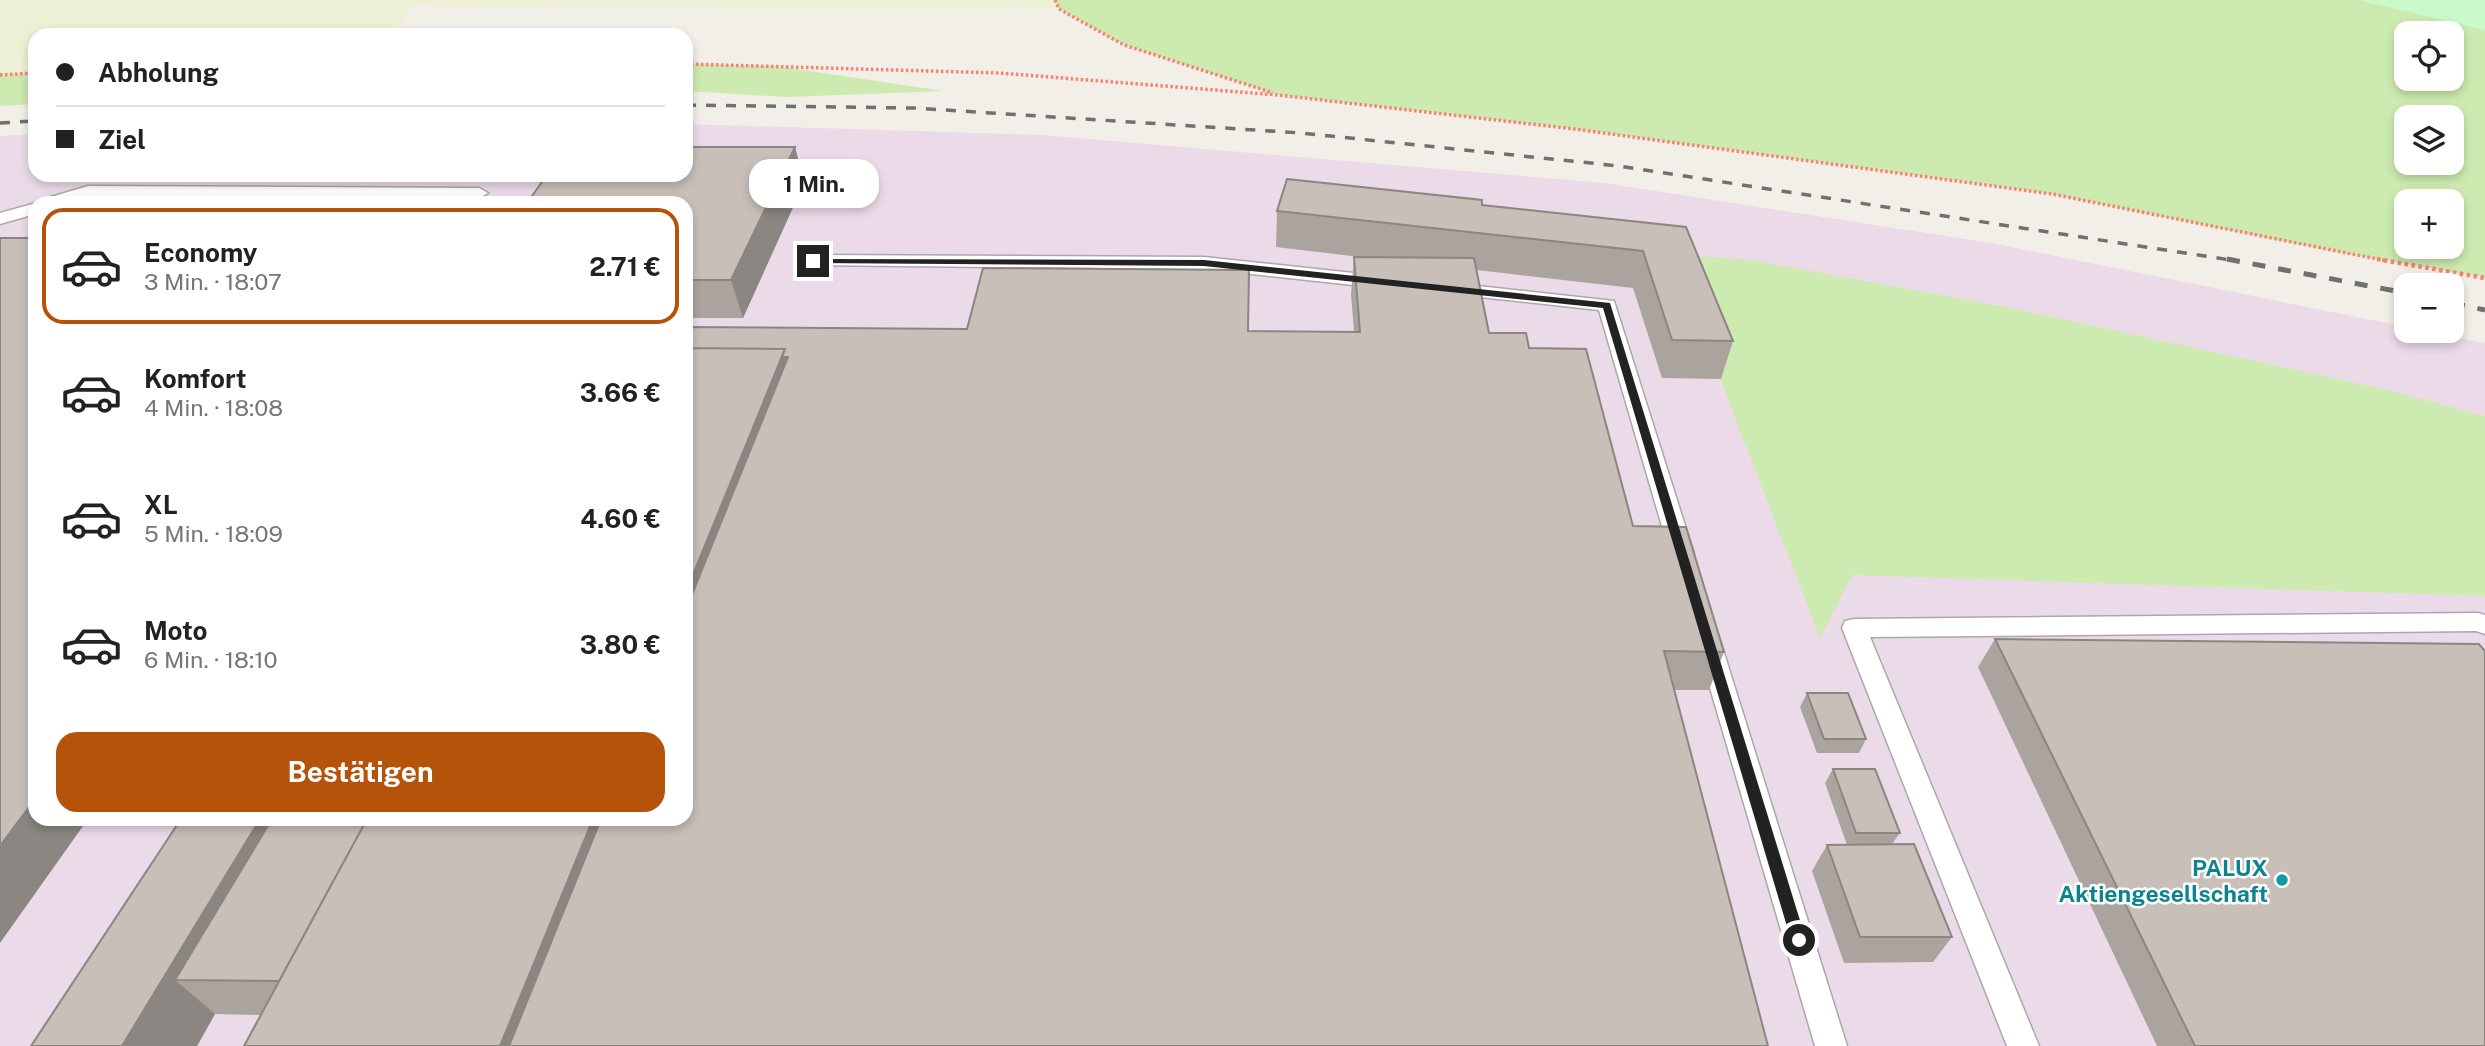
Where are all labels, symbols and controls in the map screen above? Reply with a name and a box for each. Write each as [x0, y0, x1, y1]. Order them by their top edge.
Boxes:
map controls [2394, 21, 2464, 343]
button: locate [2394, 21, 2464, 91]
text: Abholung [98, 57, 219, 88]
button: layers [2394, 105, 2464, 175]
text: Ziel [98, 124, 146, 155]
callout: 1 Min. [748, 160, 878, 208]
text: 1 Min. [783, 170, 845, 197]
button: + [2394, 189, 2464, 259]
icon: car [60, 235, 123, 298]
text: Economy [144, 237, 257, 268]
route end [797, 245, 829, 277]
text: 2.71 € [589, 251, 661, 282]
text: 3 Min. · 18:07 [144, 268, 282, 295]
button: − [2394, 273, 2464, 343]
icon: car [60, 361, 123, 424]
text: Komfort [144, 363, 246, 394]
text: 3.66 € [580, 377, 661, 408]
text: 4 Min. · 18:08 [144, 394, 283, 421]
icon: car [60, 487, 123, 550]
text: XL [144, 489, 178, 520]
text: 4.60 € [580, 503, 661, 534]
text: 5 Min. · 18:09 [144, 520, 283, 547]
icon: car [60, 613, 123, 676]
text: Moto [144, 615, 207, 646]
text: 3.80 € [580, 629, 661, 660]
text: 6 Min. · 18:10 [144, 646, 278, 673]
button: Bestätigen [56, 732, 665, 812]
place label: PALUX Aktiengesellschaft [2059, 854, 2268, 907]
marker: PALUX Aktiengesellschaft [2274, 872, 2290, 888]
route start [1783, 924, 1815, 956]

